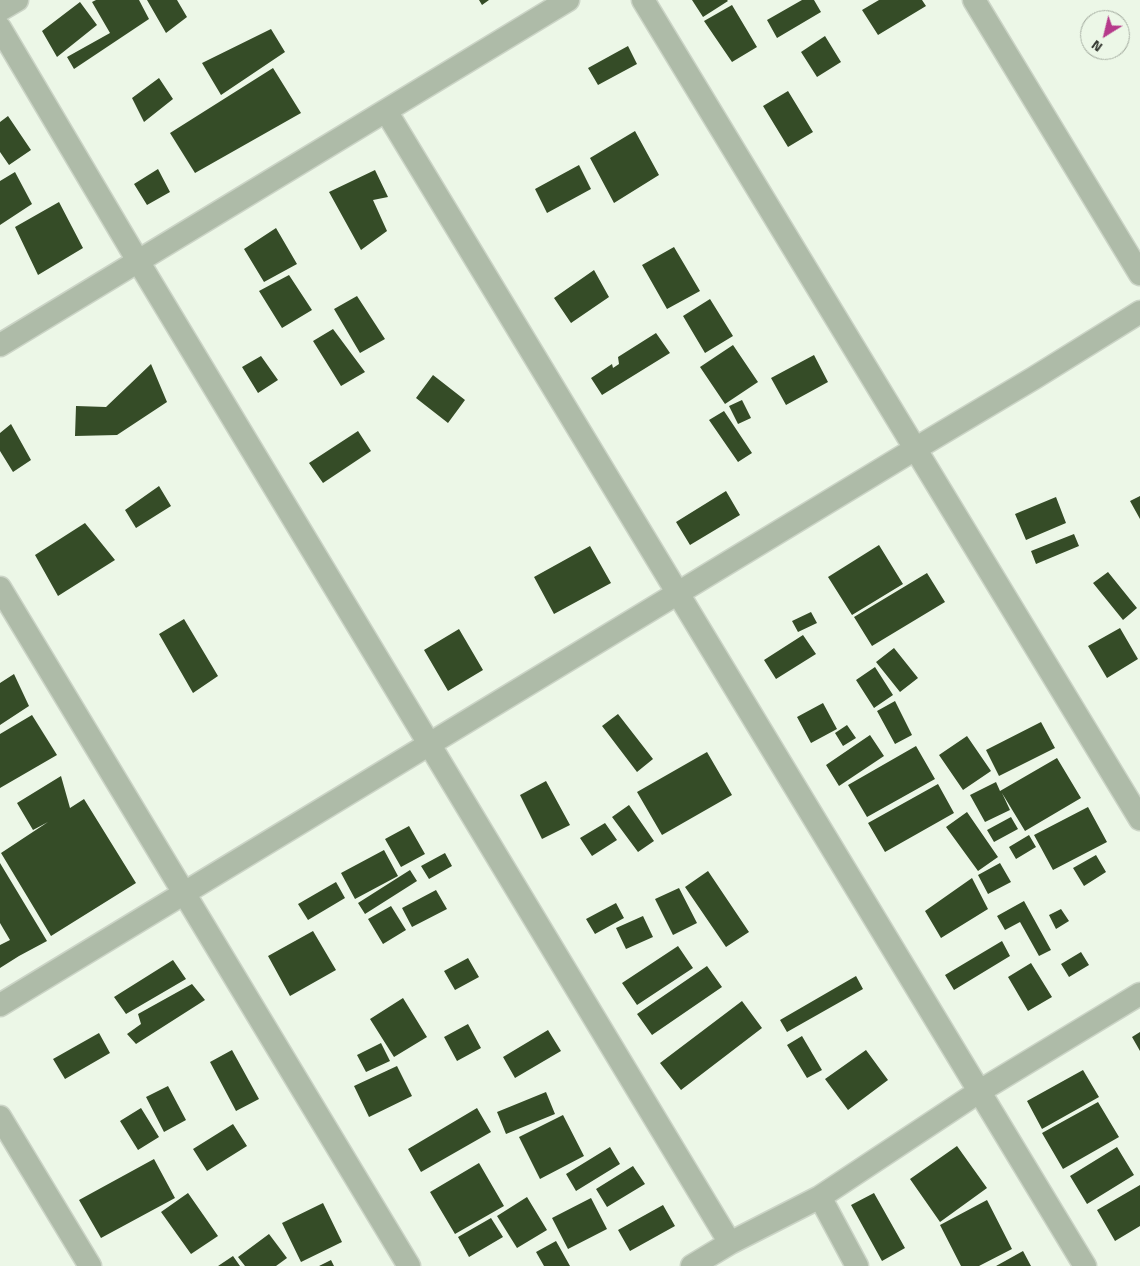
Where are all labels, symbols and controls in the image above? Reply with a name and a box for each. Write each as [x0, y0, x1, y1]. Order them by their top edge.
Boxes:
north arrow [1080, 10, 1130, 60]
text: N [1086, 35, 1107, 58]

